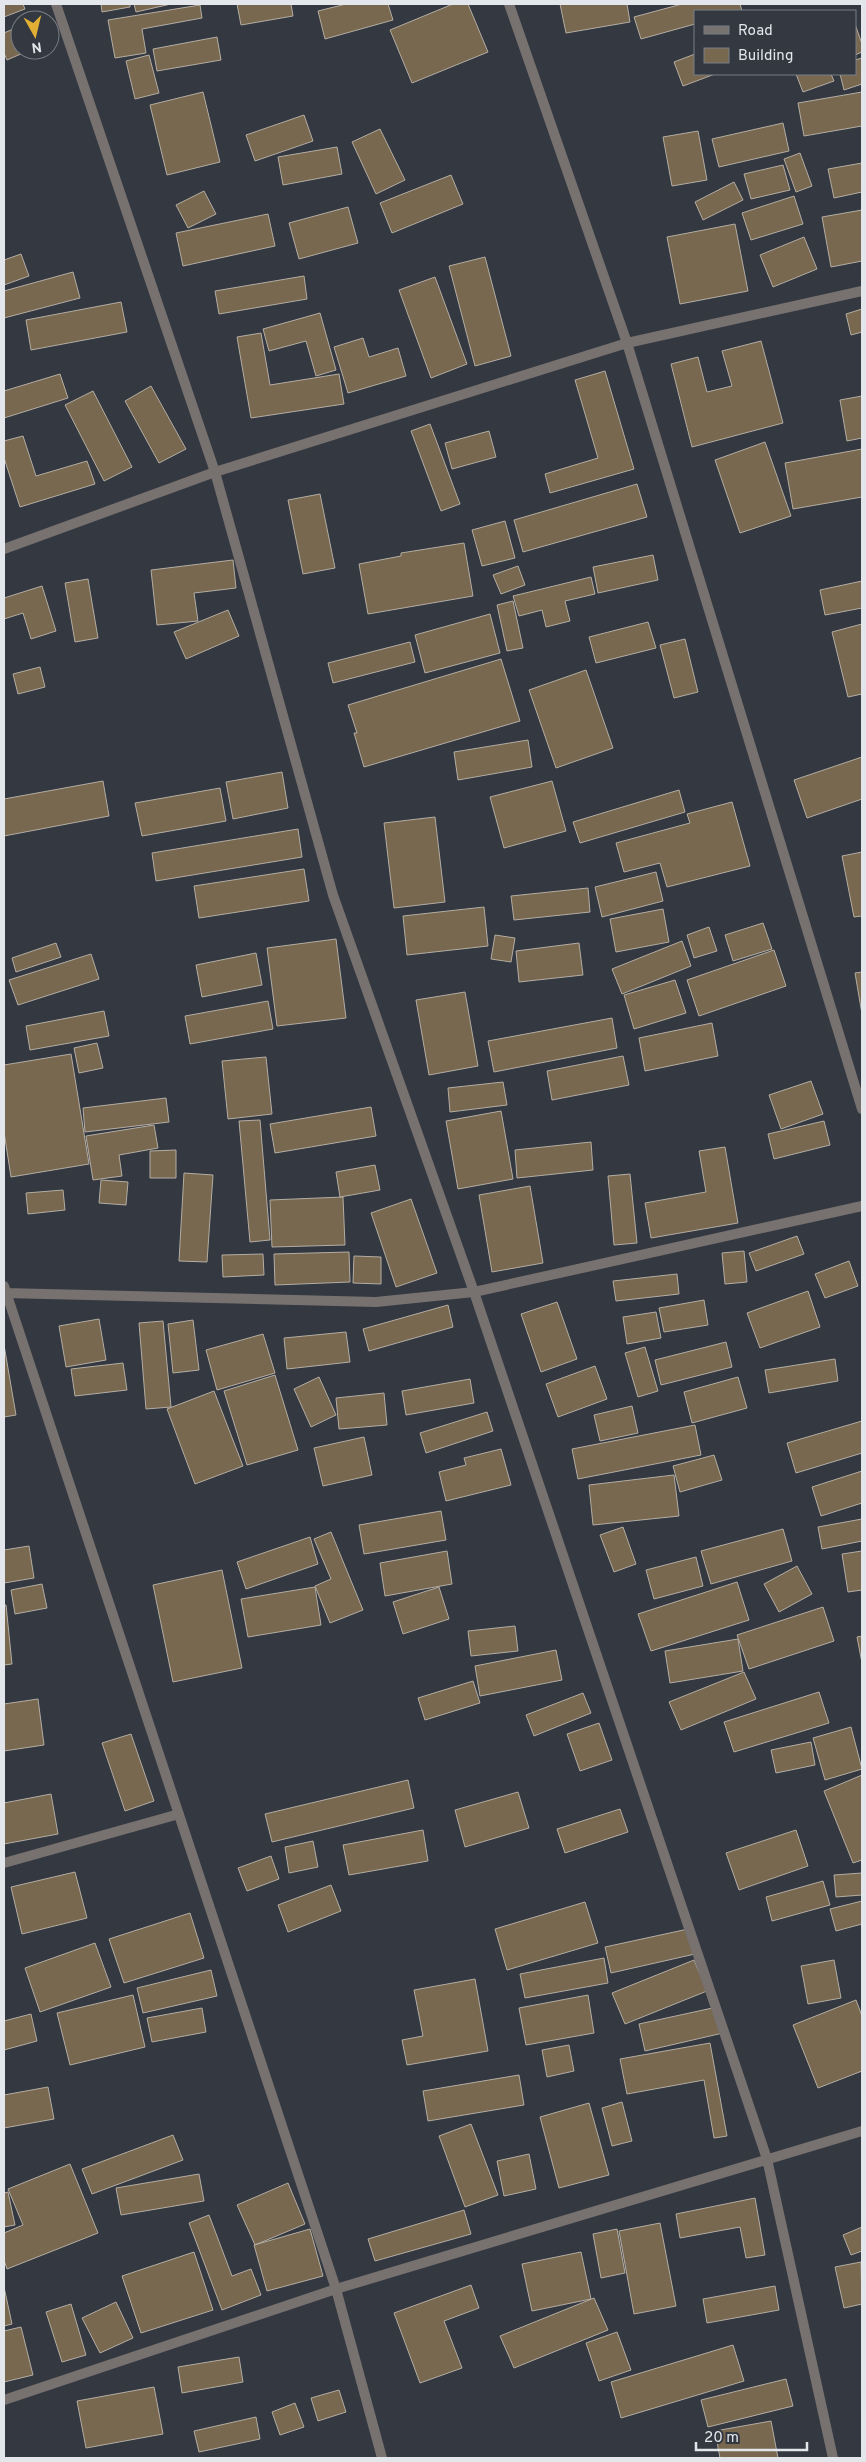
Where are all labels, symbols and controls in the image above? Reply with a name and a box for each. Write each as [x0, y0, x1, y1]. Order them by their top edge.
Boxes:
north arrow [10, 10, 60, 60]
legend [694, 10, 856, 75]
text: Road [738, 22, 773, 41]
text: N [30, 37, 43, 56]
text: Building [738, 47, 793, 66]
scale bar [696, 2420, 807, 2452]
text: 20 m [704, 2429, 739, 2448]

